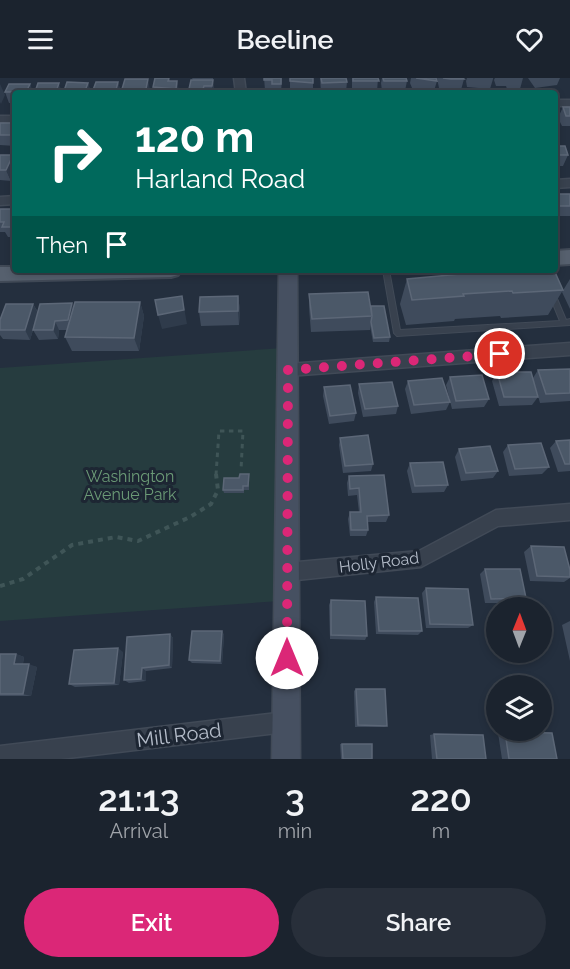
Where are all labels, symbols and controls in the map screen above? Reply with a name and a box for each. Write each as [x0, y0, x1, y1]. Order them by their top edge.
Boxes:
icon: menu [24, 23, 57, 56]
icon: heart [513, 23, 546, 56]
text: Beeline [236, 24, 334, 55]
text: 120 m [135, 113, 254, 162]
icon: right [36, 114, 114, 192]
text: Harland Road [135, 163, 305, 194]
icon: arrive [100, 228, 133, 261]
text: Then [36, 232, 88, 258]
pin [474, 328, 525, 379]
icon: arrive [483, 337, 516, 370]
park label: Washington Avenue Park [84, 467, 177, 504]
street label: Holly Road [338, 548, 420, 577]
north arrow [486, 597, 552, 663]
map controls [486, 597, 552, 741]
position arrow [255, 626, 319, 690]
button: layers [486, 675, 552, 741]
street label: Mill Road [135, 718, 223, 752]
text: 21:13 [98, 777, 180, 819]
text: 3 [285, 777, 305, 819]
text: 220 [410, 777, 472, 819]
text: Arrival [110, 819, 168, 843]
text: min [278, 819, 312, 843]
text: m [432, 819, 450, 843]
button: Exit [24, 888, 279, 957]
button: Share [291, 888, 546, 957]

